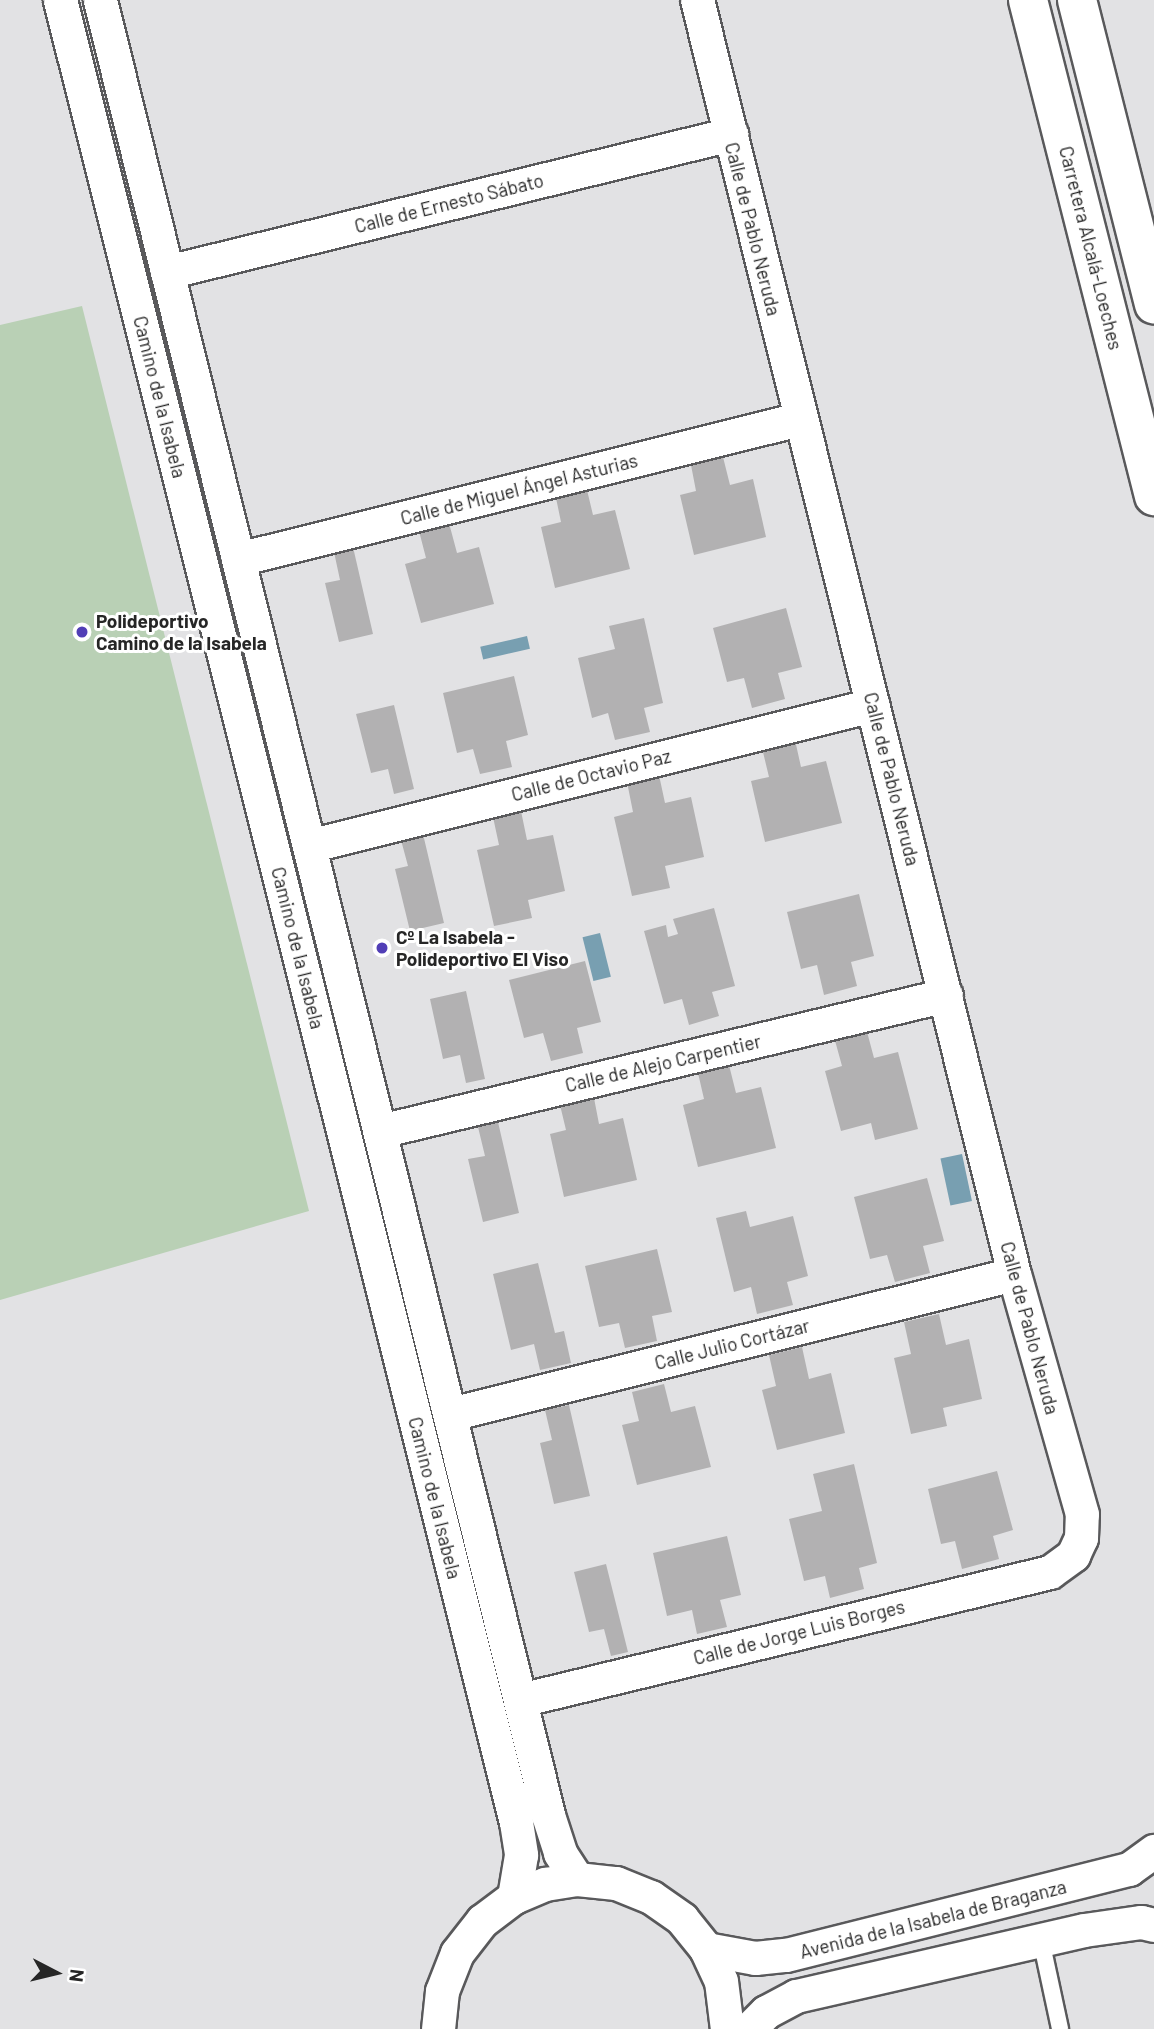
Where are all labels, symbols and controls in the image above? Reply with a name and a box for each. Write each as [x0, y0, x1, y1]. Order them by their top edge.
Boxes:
street label: Calle de Pablo Neruda [720, 140, 786, 318]
street label: Carretera Alcalá-Loeches [1055, 144, 1127, 352]
street label: Calle de Ernesto Sábato [352, 168, 546, 238]
street label: Camino de la Isabela [129, 314, 191, 480]
street label: Calle de Miguel Ángel Asturias [398, 448, 640, 530]
place label: Polideportivo Camino de la Isabela [96, 610, 267, 654]
marker: Polideportivo Camino de la Isabela [74, 624, 90, 640]
street label: Calle de Pablo Neruda [859, 690, 925, 868]
street label: Calle de Octavio Paz [509, 744, 673, 806]
street label: Camino de la Isabela [267, 865, 329, 1031]
place label: Cº La Isabela - Polideportivo El Viso [396, 926, 569, 970]
marker: Cº La Isabela - Polideportivo El Viso [374, 940, 390, 956]
street label: Calle de Alejo Carpentier [563, 1029, 763, 1097]
street label: Calle de Pablo Neruda [996, 1239, 1064, 1417]
street label: Calle Julio Cortázar [652, 1314, 812, 1374]
street label: Camino de la Isabela [404, 1415, 466, 1581]
street label: Calle de Jorge Luis Borges [691, 1595, 907, 1669]
street label: Avenida de la Isabela de Braganza [797, 1875, 1069, 1963]
north arrow [21, 1938, 91, 2008]
text: N [65, 1968, 90, 1983]

